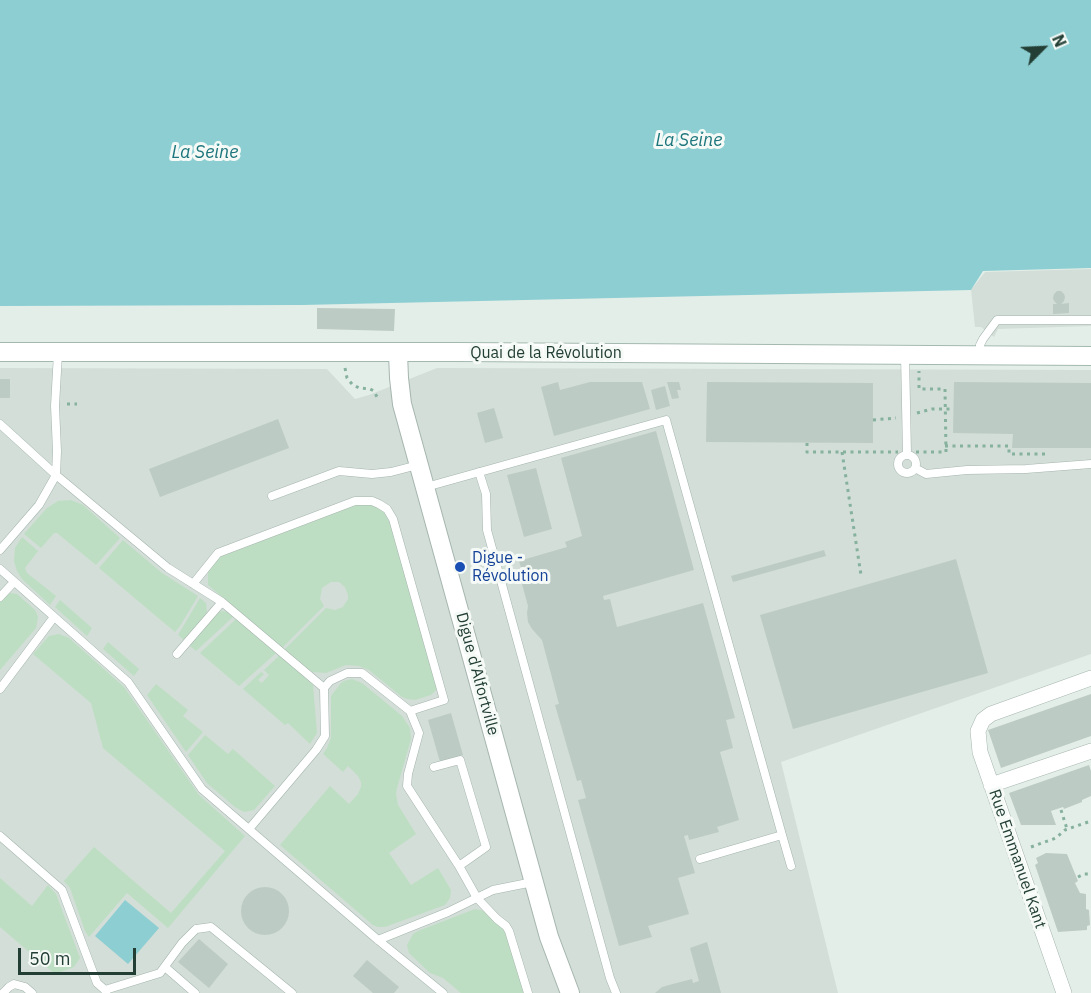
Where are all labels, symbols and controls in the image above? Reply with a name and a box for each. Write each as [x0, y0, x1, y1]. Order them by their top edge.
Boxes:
north arrow [1013, 18, 1073, 78]
text: N [1048, 31, 1071, 50]
water label: La Seine [656, 130, 722, 152]
water label: La Seine [172, 142, 238, 164]
street label: Quai de la Révolution [470, 343, 622, 363]
place label: Digue - Révolution [472, 548, 548, 586]
marker: Digue - Révolution [453, 560, 467, 574]
street label: Digue d'Alfortville [451, 610, 503, 738]
street label: Rue Emmanuel Kant [984, 787, 1050, 931]
scale bar [21, 936, 140, 974]
text: 50 m [29, 947, 71, 970]

